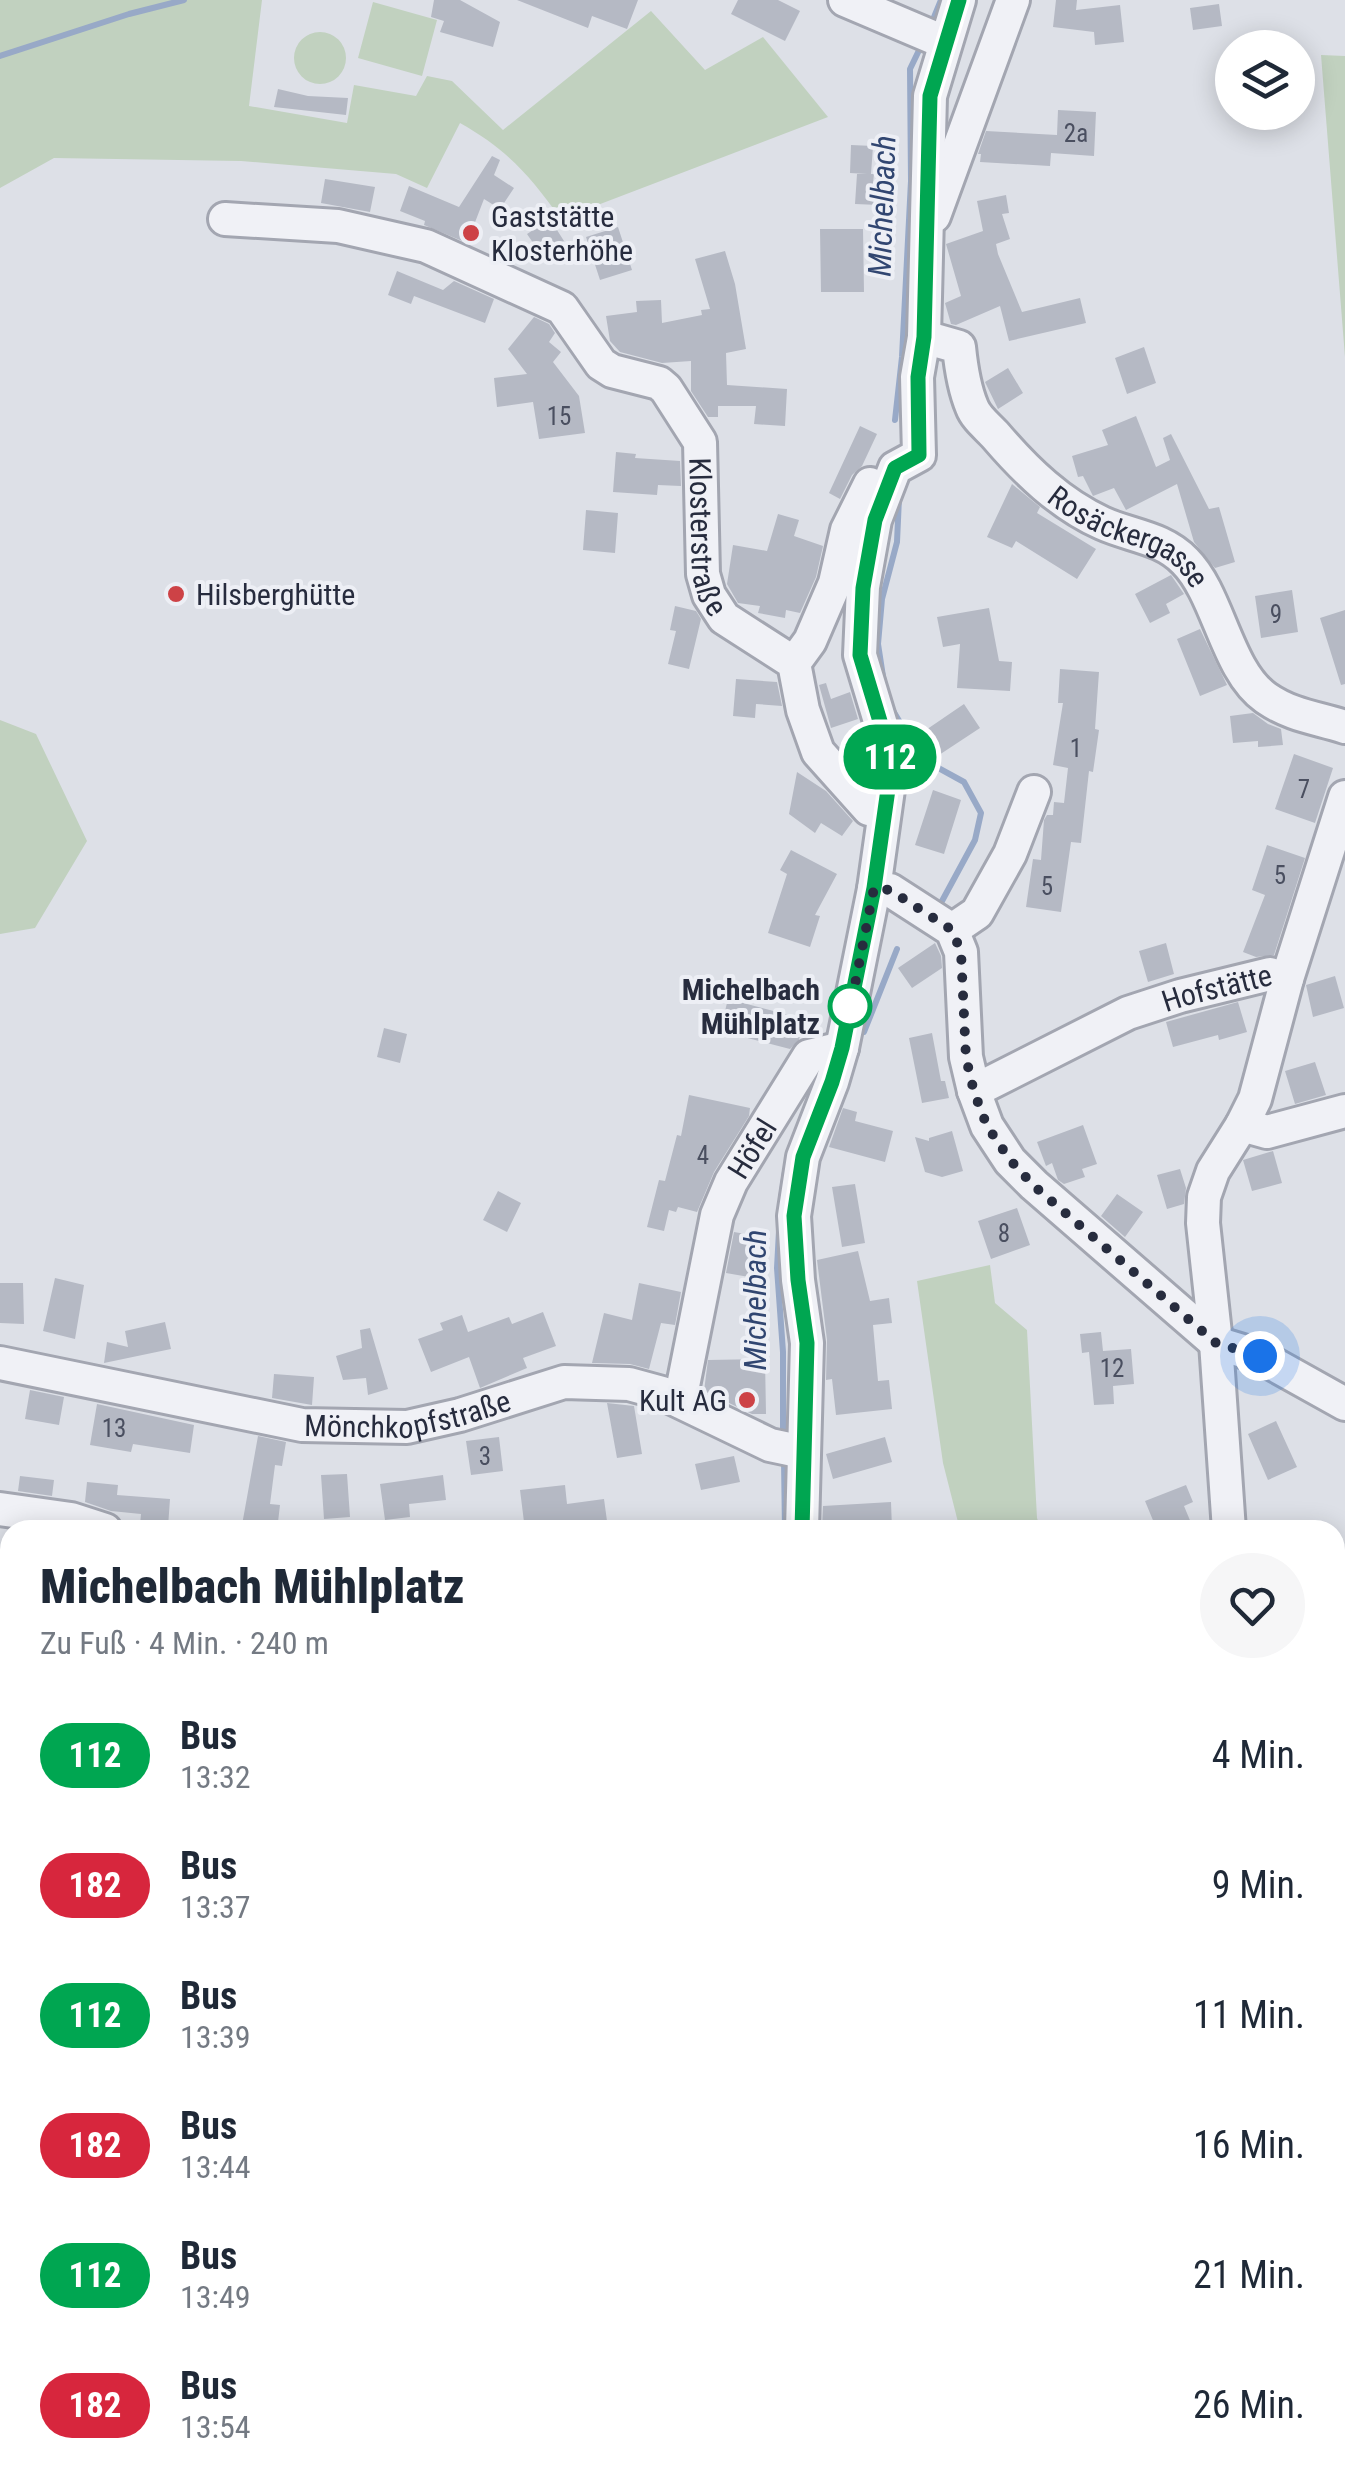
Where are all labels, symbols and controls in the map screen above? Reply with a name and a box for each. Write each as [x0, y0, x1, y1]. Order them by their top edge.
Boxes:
map controls [1215, 30, 1315, 130]
button: layers [1215, 30, 1315, 130]
house number: 2a [1064, 119, 1088, 148]
water label: Michelbach [861, 135, 903, 277]
place label: Gaststätte Klosterhöhe [491, 199, 633, 268]
marker: Gaststätte Klosterhöhe [460, 222, 482, 244]
house number: 15 [547, 402, 571, 431]
street label: Klosterstraße [683, 457, 735, 622]
street label: Rosäckergasse [1041, 478, 1217, 593]
place label: Hilsberghütte [196, 577, 355, 612]
marker: Hilsberghütte [165, 583, 187, 605]
house number: 9 [1270, 600, 1282, 629]
line badge: 112 [832, 724, 948, 790]
house number: 1 [1070, 734, 1082, 763]
text: 112 [863, 737, 917, 778]
house number: 7 [1298, 775, 1310, 804]
house number: 5 [1274, 861, 1286, 890]
house number: 5 [1041, 872, 1053, 901]
street label: Hofstätte [1157, 957, 1275, 1018]
place label: Michelbach Mühlplatz [682, 972, 820, 1041]
marker: Michelbach Mühlplatz [829, 985, 871, 1027]
street label: Höfel [720, 1112, 783, 1185]
house number: 4 [697, 1141, 709, 1170]
house number: 8 [998, 1219, 1010, 1248]
water label: Michelbach [736, 1229, 774, 1371]
your location [1235, 1331, 1285, 1381]
house number: 12 [1100, 1354, 1124, 1383]
street label: Mönchkopfstraße [304, 1383, 515, 1445]
place label: Kult AG [639, 1383, 727, 1418]
marker: Kult AG [736, 1389, 758, 1411]
house number: 13 [102, 1414, 126, 1443]
house number: 3 [479, 1442, 491, 1471]
button: heart [1200, 1553, 1305, 1658]
text: Michelbach Mühlplatz [40, 1558, 464, 1615]
text: Zu Fuß · 4 Min. · 240 m [40, 1624, 329, 1662]
text: Bus [180, 1714, 237, 1758]
text: 4 Min. [1212, 1733, 1305, 1777]
text: 112 [68, 1735, 122, 1776]
text: 13:32 [180, 1758, 251, 1796]
text: Bus [180, 1844, 237, 1888]
text: 9 Min. [1212, 1863, 1305, 1907]
text: 182 [68, 1865, 122, 1906]
text: 13:37 [180, 1888, 251, 1926]
text: Bus [180, 1974, 237, 2018]
text: 11 Min. [1193, 1993, 1305, 2037]
text: 112 [68, 1995, 122, 2036]
text: 13:39 [180, 2018, 251, 2056]
text: Bus [180, 2104, 237, 2148]
text: 16 Min. [1193, 2123, 1305, 2167]
text: 182 [68, 2125, 122, 2166]
text: 13:44 [180, 2148, 251, 2186]
text: Bus [180, 2234, 237, 2278]
text: 21 Min. [1193, 2253, 1305, 2297]
text: 112 [68, 2255, 122, 2296]
text: 13:49 [180, 2278, 251, 2316]
text: Bus [180, 2364, 237, 2408]
text: 26 Min. [1193, 2383, 1305, 2427]
text: 182 [68, 2385, 122, 2426]
text: 13:54 [180, 2408, 251, 2446]

